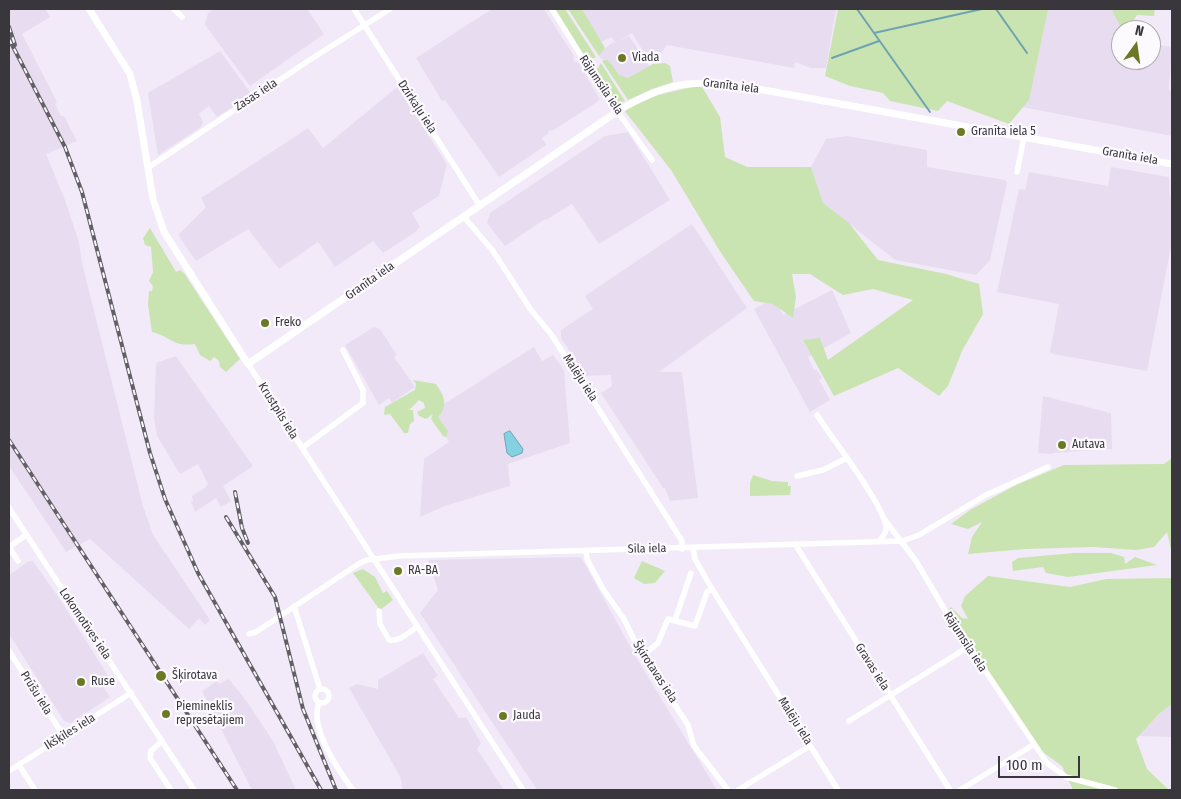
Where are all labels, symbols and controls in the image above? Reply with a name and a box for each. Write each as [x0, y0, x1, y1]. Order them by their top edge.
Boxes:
north arrow [1111, 20, 1161, 70]
text: N [1133, 22, 1146, 40]
place label: Viada [632, 51, 659, 65]
marker: Viada [616, 52, 628, 64]
street label: Rājumsila iela [576, 53, 626, 117]
street label: Granīta iela [702, 75, 760, 97]
street label: Zasas iela [232, 76, 280, 114]
street label: Dzirkaļu iela [395, 78, 439, 136]
place label: Granīta iela 5 [971, 125, 1036, 139]
marker: Granīta iela 5 [955, 126, 967, 138]
street label: Granīta iela [1101, 144, 1159, 168]
street label: Granīta iela [343, 259, 397, 303]
place label: Freko [275, 316, 301, 330]
marker: Freko [259, 317, 271, 329]
street label: Malēju iela [559, 352, 601, 404]
street label: Krustpils iela [255, 380, 301, 442]
place label: Autava [1072, 438, 1105, 452]
marker: Autava [1056, 439, 1068, 451]
street label: Sila iela [628, 541, 666, 557]
place label: RA-BA [408, 564, 438, 578]
marker: RA-BA [392, 565, 404, 577]
street label: Lokomotīves iela [56, 586, 114, 662]
street label: Rājumsila iela [940, 609, 990, 675]
street label: Šķirotavas iela [630, 638, 680, 706]
street label: Gravas iela [852, 641, 892, 693]
street label: Prūšu iela [17, 669, 55, 717]
marker: Šķirotava [154, 669, 168, 683]
place label: Šķirotava [172, 669, 217, 683]
place label: Ruse [91, 675, 115, 689]
marker: Ruse [75, 676, 87, 688]
street label: Malēju iela [775, 695, 815, 747]
place label: Piemineklis represētajiem [176, 700, 244, 728]
marker: Piemineklis represētajiem [160, 708, 172, 720]
place label: Jauda [513, 709, 541, 723]
marker: Jauda [497, 710, 509, 722]
street label: Ikšķiles iela [42, 711, 98, 753]
scale bar [1001, 746, 1084, 778]
text: 100 m [1006, 756, 1043, 774]

